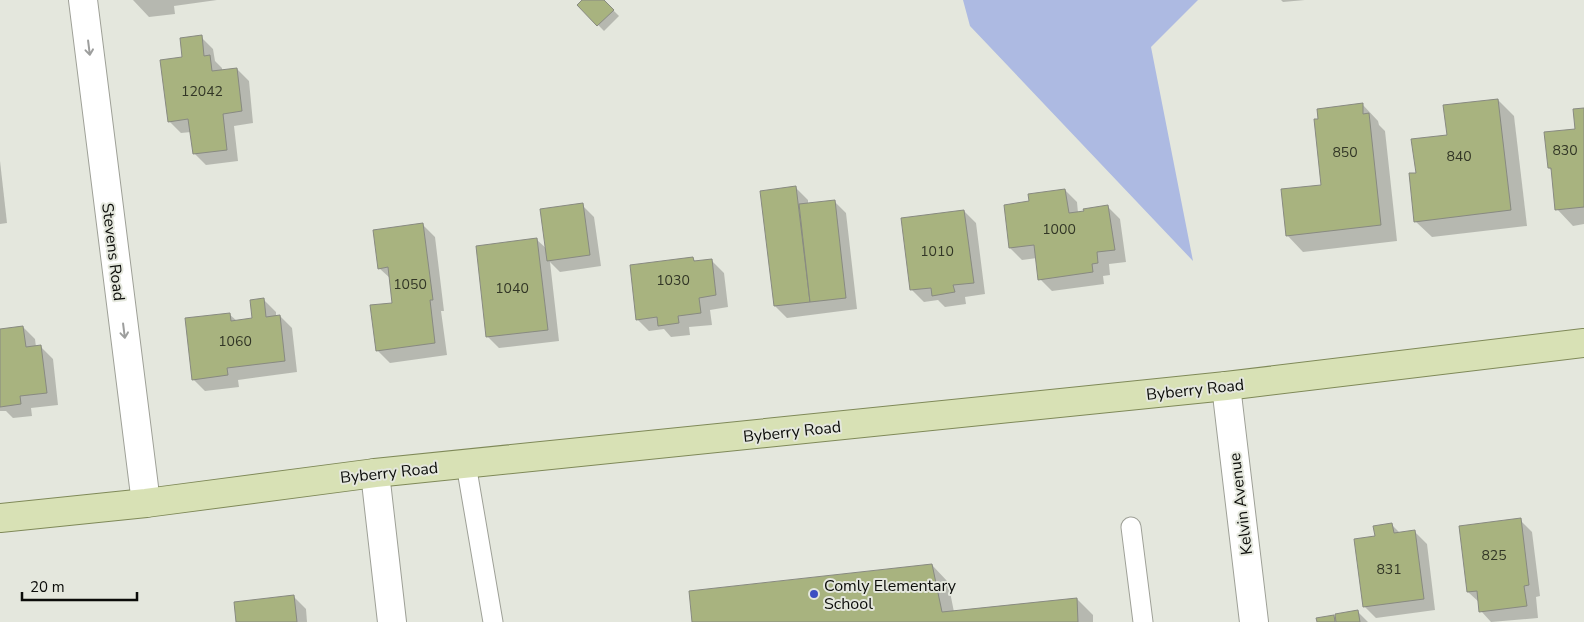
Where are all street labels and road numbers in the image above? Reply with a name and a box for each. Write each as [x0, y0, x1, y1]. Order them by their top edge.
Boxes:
street label: Stevens Road [96, 202, 130, 302]
street label: Byberry Road [1145, 374, 1245, 406]
street label: Byberry Road [742, 416, 842, 448]
street label: Kelvin Avenue [1224, 452, 1258, 556]
street label: Byberry Road [339, 457, 439, 489]

